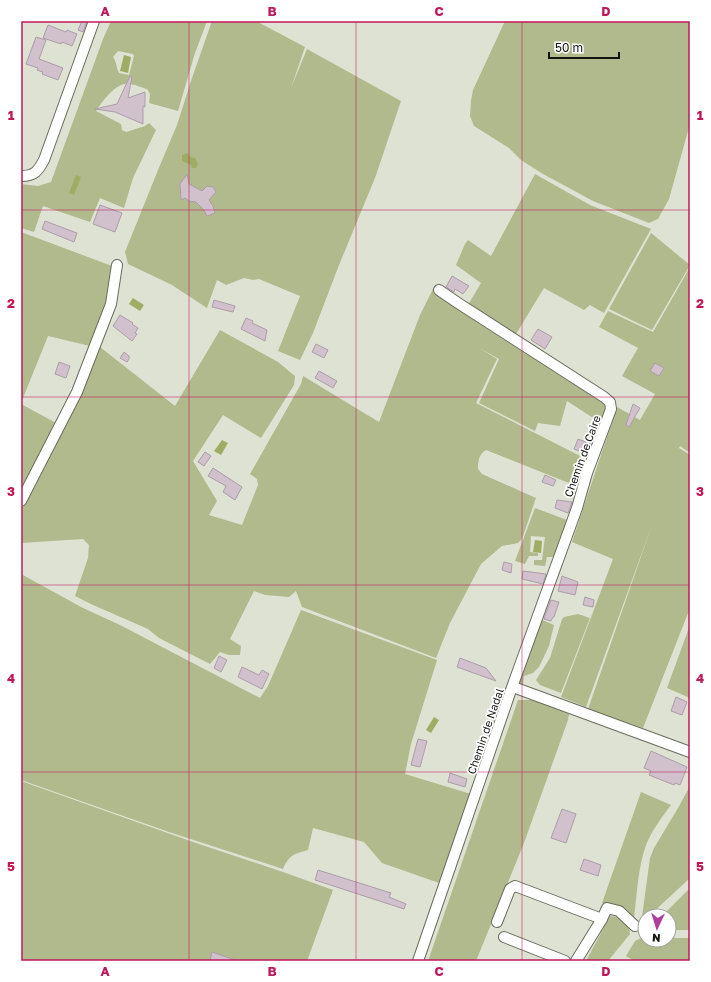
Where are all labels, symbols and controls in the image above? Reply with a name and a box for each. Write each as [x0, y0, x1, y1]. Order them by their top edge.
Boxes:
text: A [100, 3, 110, 19]
text: B [267, 3, 277, 19]
text: C [434, 3, 444, 19]
text: D [601, 3, 611, 19]
scale bar [549, 34, 619, 60]
text: 50 m [555, 40, 583, 55]
text: 1 [8, 107, 15, 123]
text: 1 [697, 107, 704, 123]
text: 2 [7, 295, 15, 311]
text: 2 [696, 295, 704, 311]
street label: Chemin de Caire [561, 413, 603, 499]
text: 3 [7, 483, 15, 499]
text: 3 [696, 483, 704, 499]
text: 4 [7, 670, 15, 686]
text: 4 [696, 670, 704, 686]
street label: Chemin de Nadal [464, 686, 506, 776]
text: 5 [7, 858, 15, 874]
text: 5 [696, 858, 704, 874]
north arrow [637, 908, 677, 948]
text: N [652, 932, 661, 945]
text: A [100, 963, 110, 979]
text: B [267, 963, 277, 979]
text: C [434, 963, 444, 979]
text: D [601, 963, 611, 979]

